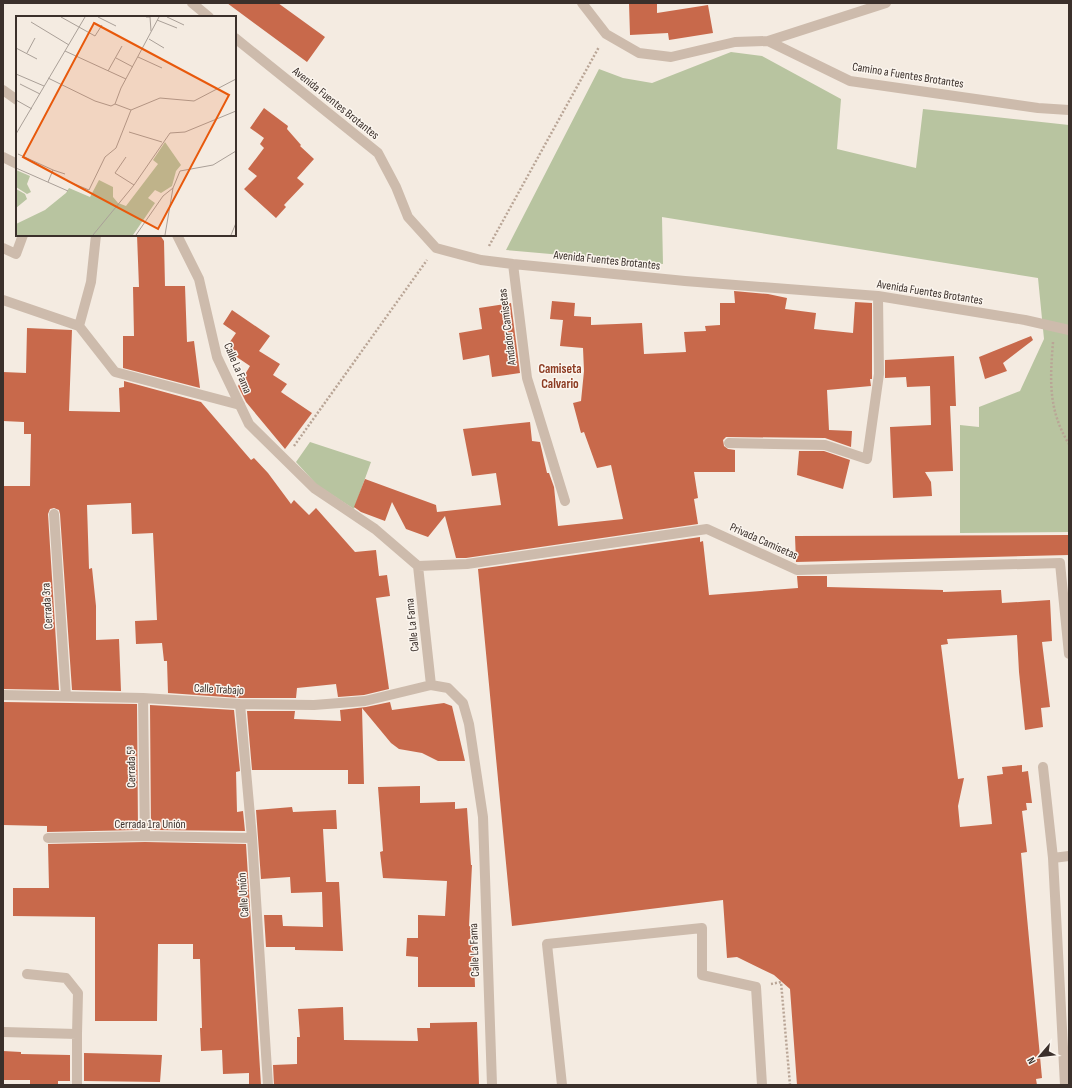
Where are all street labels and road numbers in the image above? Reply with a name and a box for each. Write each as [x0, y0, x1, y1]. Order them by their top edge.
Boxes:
street label: Camino a Fuentes Brotantes [851, 59, 965, 92]
street label: Avenida Fuentes Brotantes [289, 63, 382, 143]
street label: Avenida Fuentes Brotantes [552, 247, 661, 274]
street label: Avenida Fuentes Brotantes [875, 277, 984, 308]
street label: Andador Camisetas [495, 288, 520, 367]
street label: Calle La Fama [220, 341, 255, 396]
street label: Privada Camisetas [727, 520, 800, 563]
street label: Cerrada 3ra [38, 582, 57, 630]
street label: Calle La Fama [402, 597, 423, 652]
street label: Calle Trabajo [194, 681, 244, 698]
street label: Cerrada 5º [124, 746, 139, 788]
street label: Cerrada 1ra Unión [114, 817, 186, 832]
street label: Calle Unión [234, 872, 253, 918]
street label: Calle La Fama [466, 923, 483, 977]

